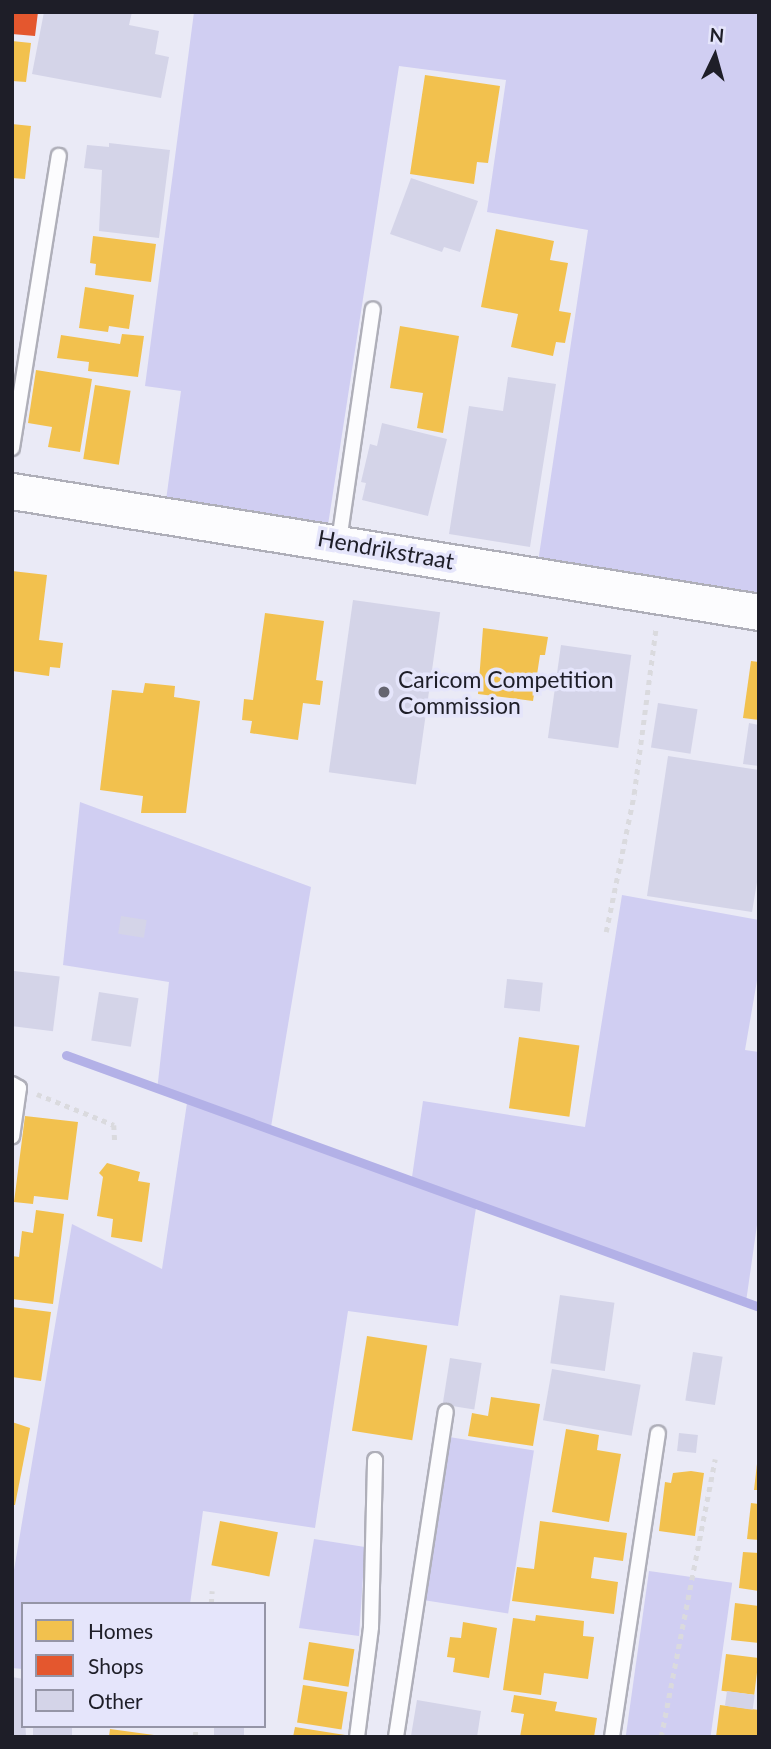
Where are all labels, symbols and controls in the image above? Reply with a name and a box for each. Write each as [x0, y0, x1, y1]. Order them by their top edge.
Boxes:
north arrow [680, 21, 750, 91]
text: N [709, 22, 725, 47]
street label: Hendrikstraat [316, 523, 456, 575]
place label: Caricom Competition Commission [398, 665, 614, 719]
marker: Caricom Competition Commission [376, 684, 392, 700]
legend [21, 1602, 266, 1728]
text: Homes [88, 1618, 153, 1643]
text: Shops [88, 1653, 144, 1678]
text: Other [88, 1688, 143, 1713]

